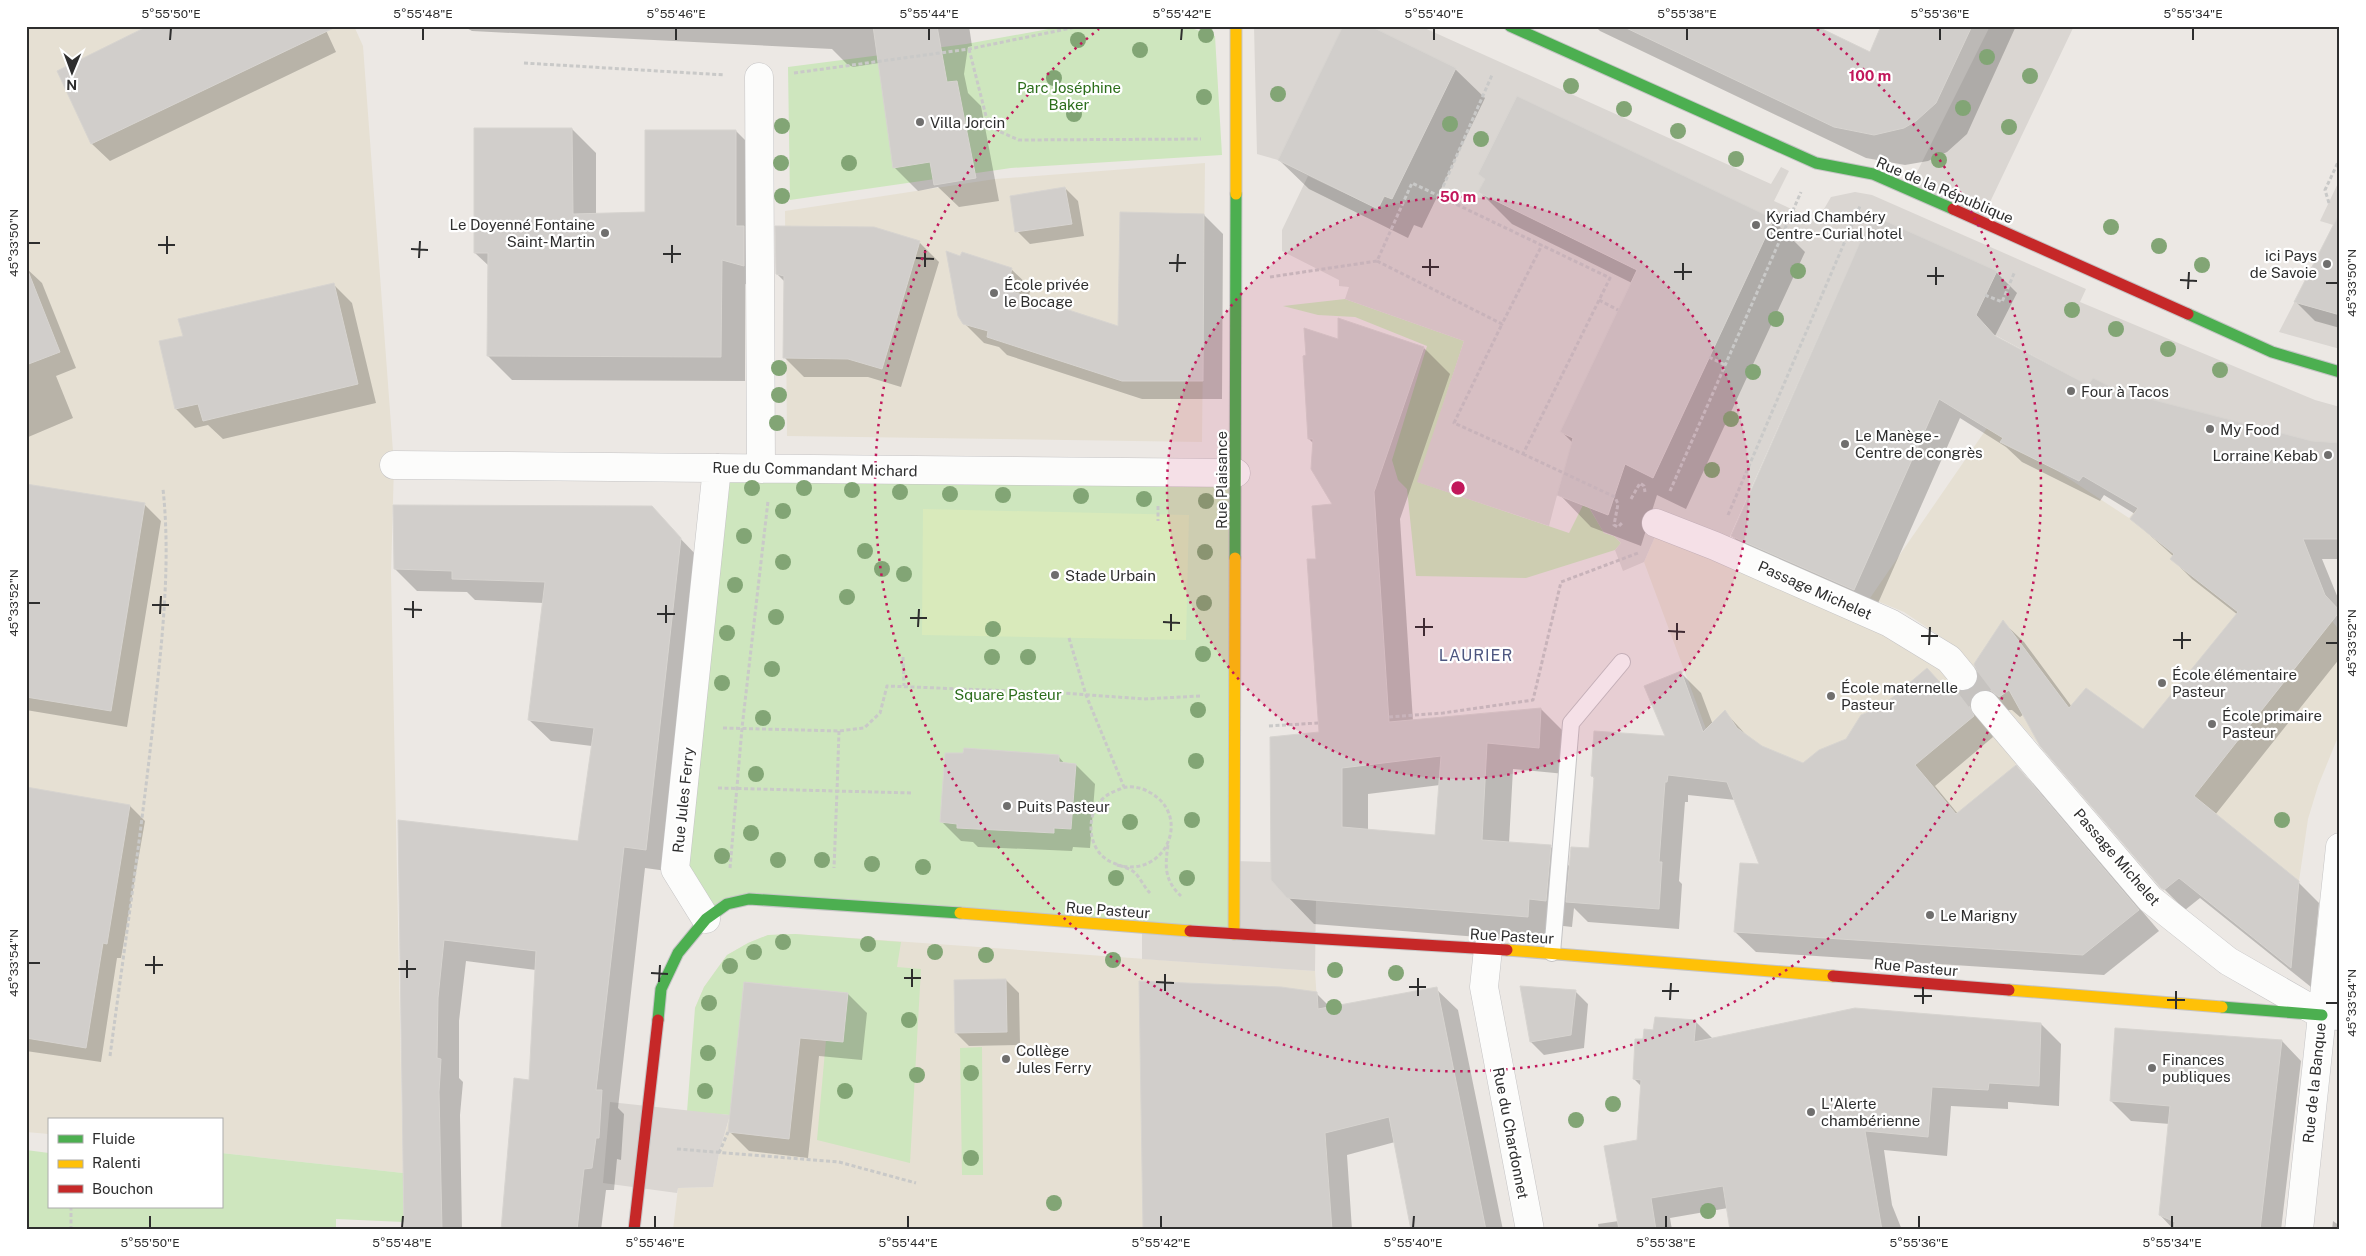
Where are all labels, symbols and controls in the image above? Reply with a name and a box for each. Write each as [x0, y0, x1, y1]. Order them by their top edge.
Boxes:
text: 5°55'50"E [141, 7, 201, 21]
text: 5°55'48"E [393, 7, 453, 21]
text: 5°55'46"E [646, 7, 706, 21]
text: 5°55'44"E [899, 7, 959, 21]
text: 5°55'42"E [1153, 7, 1211, 21]
text: 5°55'40"E [1404, 7, 1464, 21]
text: 5°55'38"E [1657, 7, 1717, 21]
text: 5°55'36"E [1910, 7, 1970, 21]
text: 5°55'34"E [2163, 7, 2223, 21]
north arrow [48, 48, 98, 98]
text: 100 m [1849, 67, 1891, 84]
text: N [66, 77, 77, 93]
park label: Parc Joséphine Baker [1017, 79, 1121, 113]
place label: Villa Jorcin [930, 114, 1005, 131]
marker: Villa Jorcin [914, 116, 926, 128]
street label: Rue de la République [1874, 153, 2016, 227]
text: 50 m [1440, 188, 1476, 205]
place label: Kyriad Chambéry Centre - Curial hotel [1766, 208, 1903, 242]
text: 45°33'50"N [7, 209, 21, 277]
place label: Le Doyenné Fontaine Saint- Martin [450, 216, 595, 250]
marker: Kyriad Chambéry Centre - Curial hotel [1750, 219, 1762, 231]
marker: Le Doyenné Fontaine Saint- Martin [599, 227, 611, 239]
place label: ici Pays de Savoie [2250, 247, 2317, 281]
text: 45°33'50"N [2345, 249, 2359, 317]
marker: ici Pays de Savoie [2321, 258, 2333, 270]
place label: École privée le Bocage [1004, 276, 1089, 310]
marker: École privée le Bocage [988, 287, 1000, 299]
place label: Four à Tacos [2081, 383, 2169, 400]
marker: Four à Tacos [2065, 385, 2077, 397]
place label: My Food [2220, 421, 2280, 438]
marker: My Food [2204, 423, 2216, 435]
place label: Le Manège - Centre de congrès [1855, 427, 1983, 461]
street label: Rue Plaisance [1213, 431, 1230, 529]
marker: Le Manège - Centre de congrès [1839, 438, 1851, 450]
place label: Lorraine Kebab [2212, 447, 2318, 464]
marker: Lorraine Kebab [2322, 449, 2334, 461]
street label: Rue du Commandant Michard [712, 459, 918, 479]
centre of rings [1449, 479, 1467, 497]
street label: Passage Michelet [1756, 557, 1875, 623]
place label: Stade Urbain [1065, 567, 1156, 584]
text: 45°33'52"N [7, 569, 21, 637]
marker: Stade Urbain [1049, 569, 1061, 581]
text: 45°33'52"N [2345, 609, 2359, 677]
district label: LAURIER [1439, 646, 1513, 665]
place label: École élémentaire Pasteur [2172, 666, 2297, 700]
marker: École élémentaire Pasteur [2156, 677, 2168, 689]
place label: École maternelle Pasteur [1841, 679, 1958, 713]
park label: Square Pasteur [954, 686, 1062, 703]
marker: École maternelle Pasteur [1825, 690, 1837, 702]
place label: École primaire Pasteur [2222, 707, 2322, 741]
marker: École primaire Pasteur [2206, 718, 2218, 730]
street label: Rue Jules Ferry [669, 746, 697, 854]
place label: Puits Pasteur [1017, 798, 1110, 815]
marker: Puits Pasteur [1001, 800, 1013, 812]
street label: Passage Michelet [2070, 805, 2164, 909]
street label: Rue Pasteur [1065, 899, 1151, 921]
place label: Le Marigny [1940, 907, 2017, 924]
marker: Le Marigny [1924, 909, 1936, 921]
street label: Rue Pasteur [1469, 925, 1555, 947]
text: 45°33'54"N [7, 929, 21, 997]
street label: Rue Pasteur [1873, 955, 1959, 979]
text: 45°33'54"N [2345, 969, 2359, 1037]
street label: Rue de la Banque [2299, 1022, 2329, 1144]
place label: Collège Jules Ferry [1016, 1042, 1092, 1076]
place label: Finances publiques [2162, 1051, 2231, 1085]
marker: Collège Jules Ferry [1000, 1053, 1012, 1065]
marker: Finances publiques [2146, 1062, 2158, 1074]
street label: Rue du Chardonnet [1490, 1066, 1532, 1200]
place label: L'Alerte chambérienne [1821, 1095, 1920, 1129]
marker: L'Alerte chambérienne [1805, 1106, 1817, 1118]
legend [48, 1118, 222, 1208]
text: Fluide [92, 1130, 135, 1147]
text: Ralenti [92, 1154, 141, 1171]
text: Bouchon [92, 1180, 153, 1197]
text: 5°55'50"E [120, 1236, 180, 1250]
text: 5°55'48"E [372, 1236, 432, 1250]
text: 5°55'46"E [625, 1236, 685, 1250]
text: 5°55'44"E [878, 1236, 938, 1250]
text: 5°55'42"E [1132, 1236, 1190, 1250]
text: 5°55'40"E [1383, 1236, 1443, 1250]
text: 5°55'38"E [1636, 1236, 1696, 1250]
text: 5°55'36"E [1889, 1236, 1949, 1250]
text: 5°55'34"E [2142, 1236, 2202, 1250]

